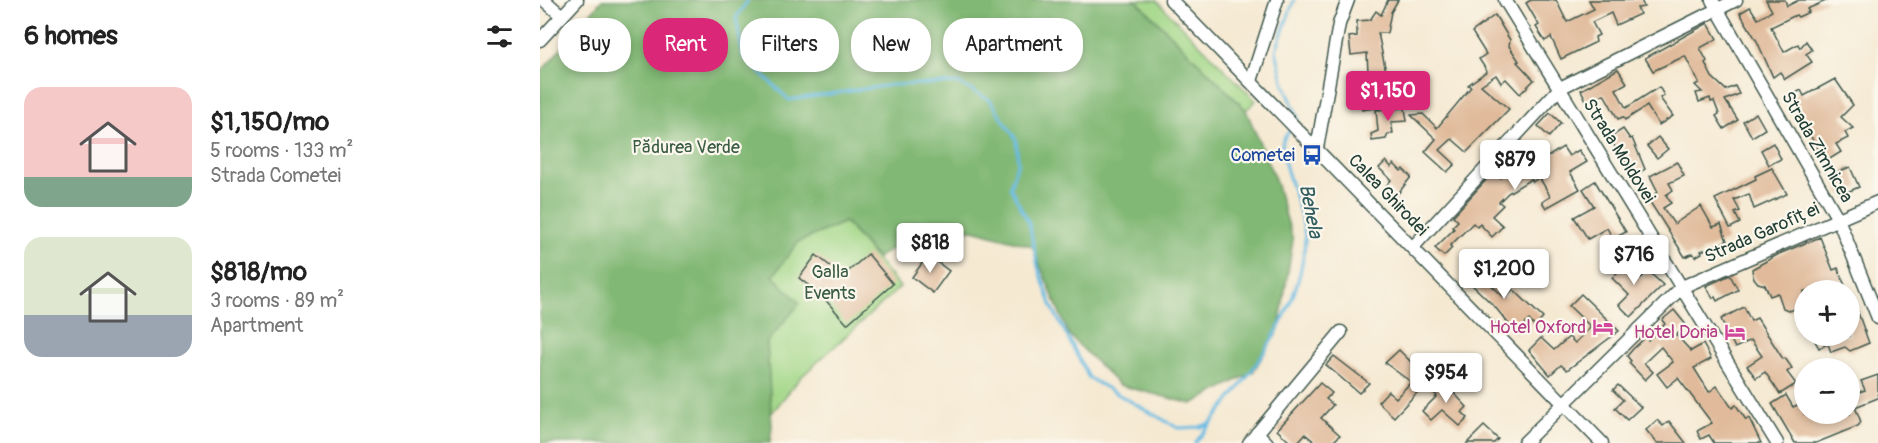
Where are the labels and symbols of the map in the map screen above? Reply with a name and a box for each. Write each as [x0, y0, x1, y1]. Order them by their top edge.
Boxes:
pin: $1,150 [1339, 71, 1437, 122]
street label: Strada Zimnicea [1776, 87, 1858, 207]
street label: Strada Moldovei [1578, 95, 1660, 207]
park label: Pădurea Verde [632, 136, 740, 159]
pin: $879 [1479, 140, 1551, 191]
bus stop icon: Cometei [1300, 143, 1324, 167]
place label: Cometei [1231, 144, 1295, 167]
street label: Calea Ghirodei [1343, 149, 1433, 241]
water label: Behela [1294, 182, 1329, 242]
street label: Strada Garofiței [1701, 197, 1823, 269]
pin: $818 [894, 223, 966, 274]
pin: $716 [1598, 235, 1670, 286]
pin: $1,200 [1455, 249, 1553, 300]
park label: Galla Events [804, 261, 856, 305]
hotel icon: Hotel Oxford [1591, 315, 1615, 339]
place label: Hotel Oxford [1489, 316, 1586, 339]
hotel icon: Hotel Doria [1723, 320, 1747, 344]
place label: Hotel Doria [1634, 321, 1718, 344]
pin: $954 [1410, 353, 1482, 404]

